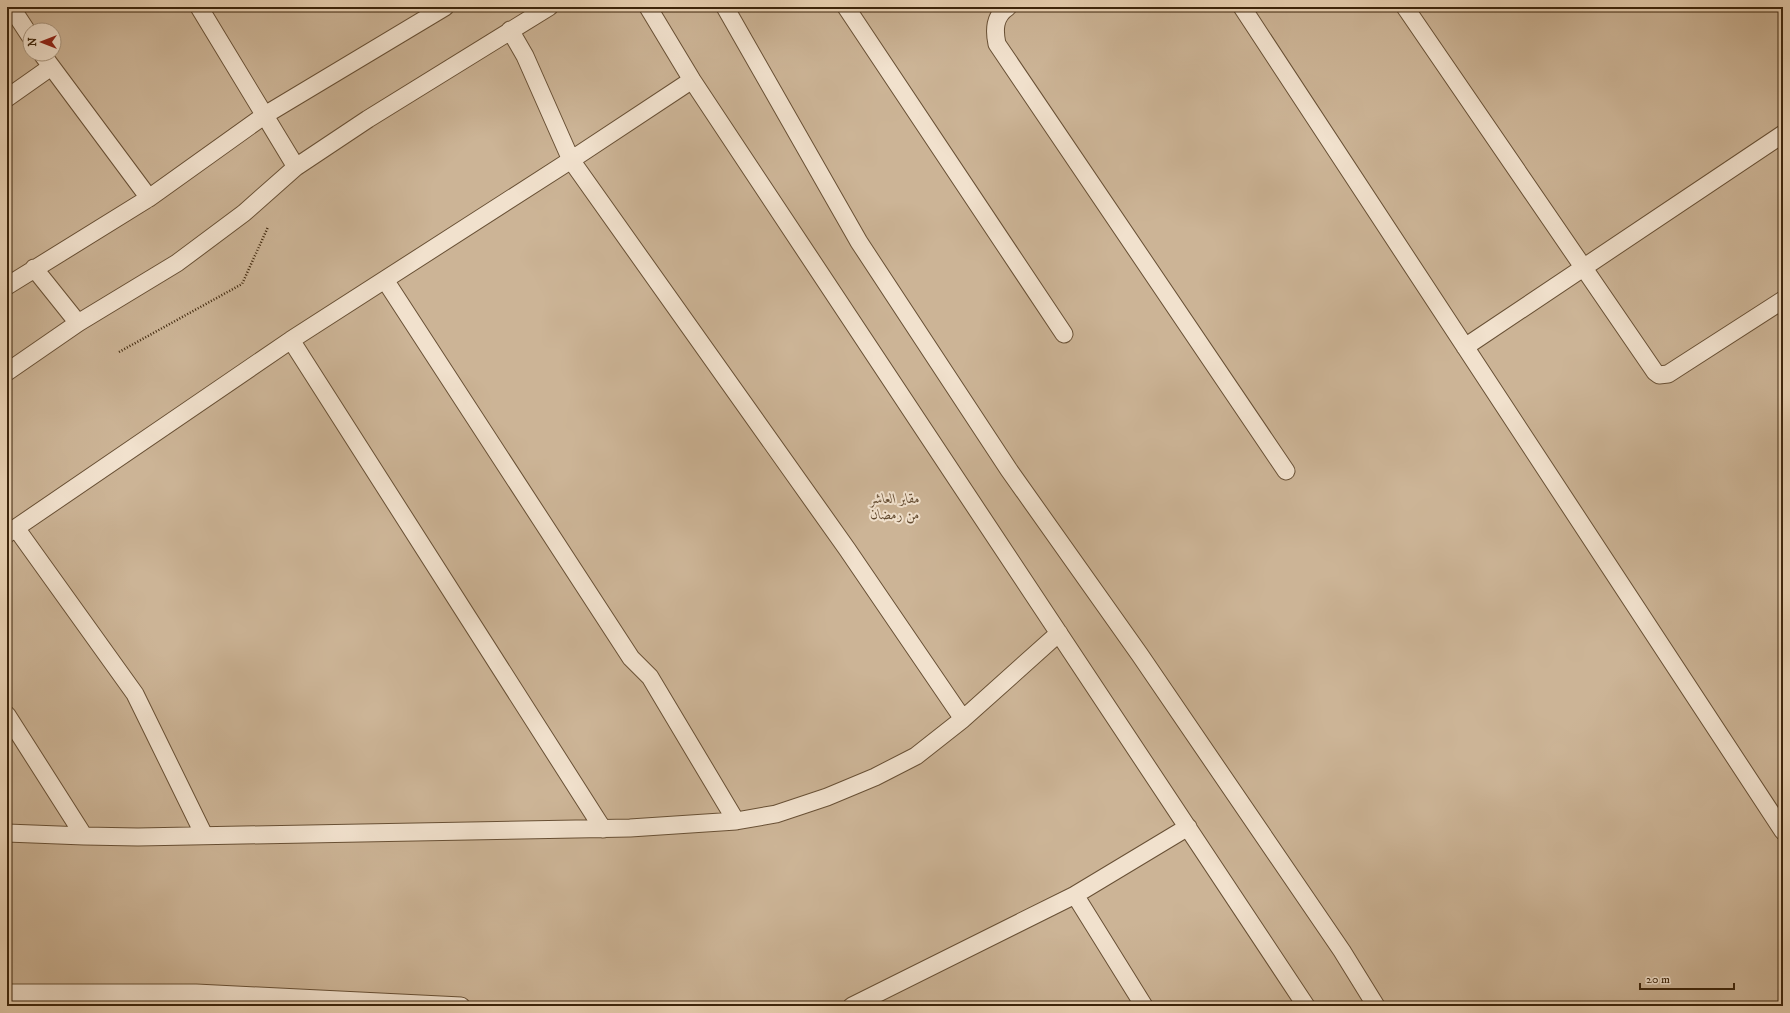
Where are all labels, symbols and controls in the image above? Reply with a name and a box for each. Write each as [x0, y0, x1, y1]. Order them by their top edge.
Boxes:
north arrow [22, 22, 62, 62]
text: N [26, 37, 40, 47]
park label: مقابر العاشر من رمضان [869, 490, 920, 524]
scale bar [1640, 965, 1734, 991]
text: 20 m [1646, 972, 1670, 987]

